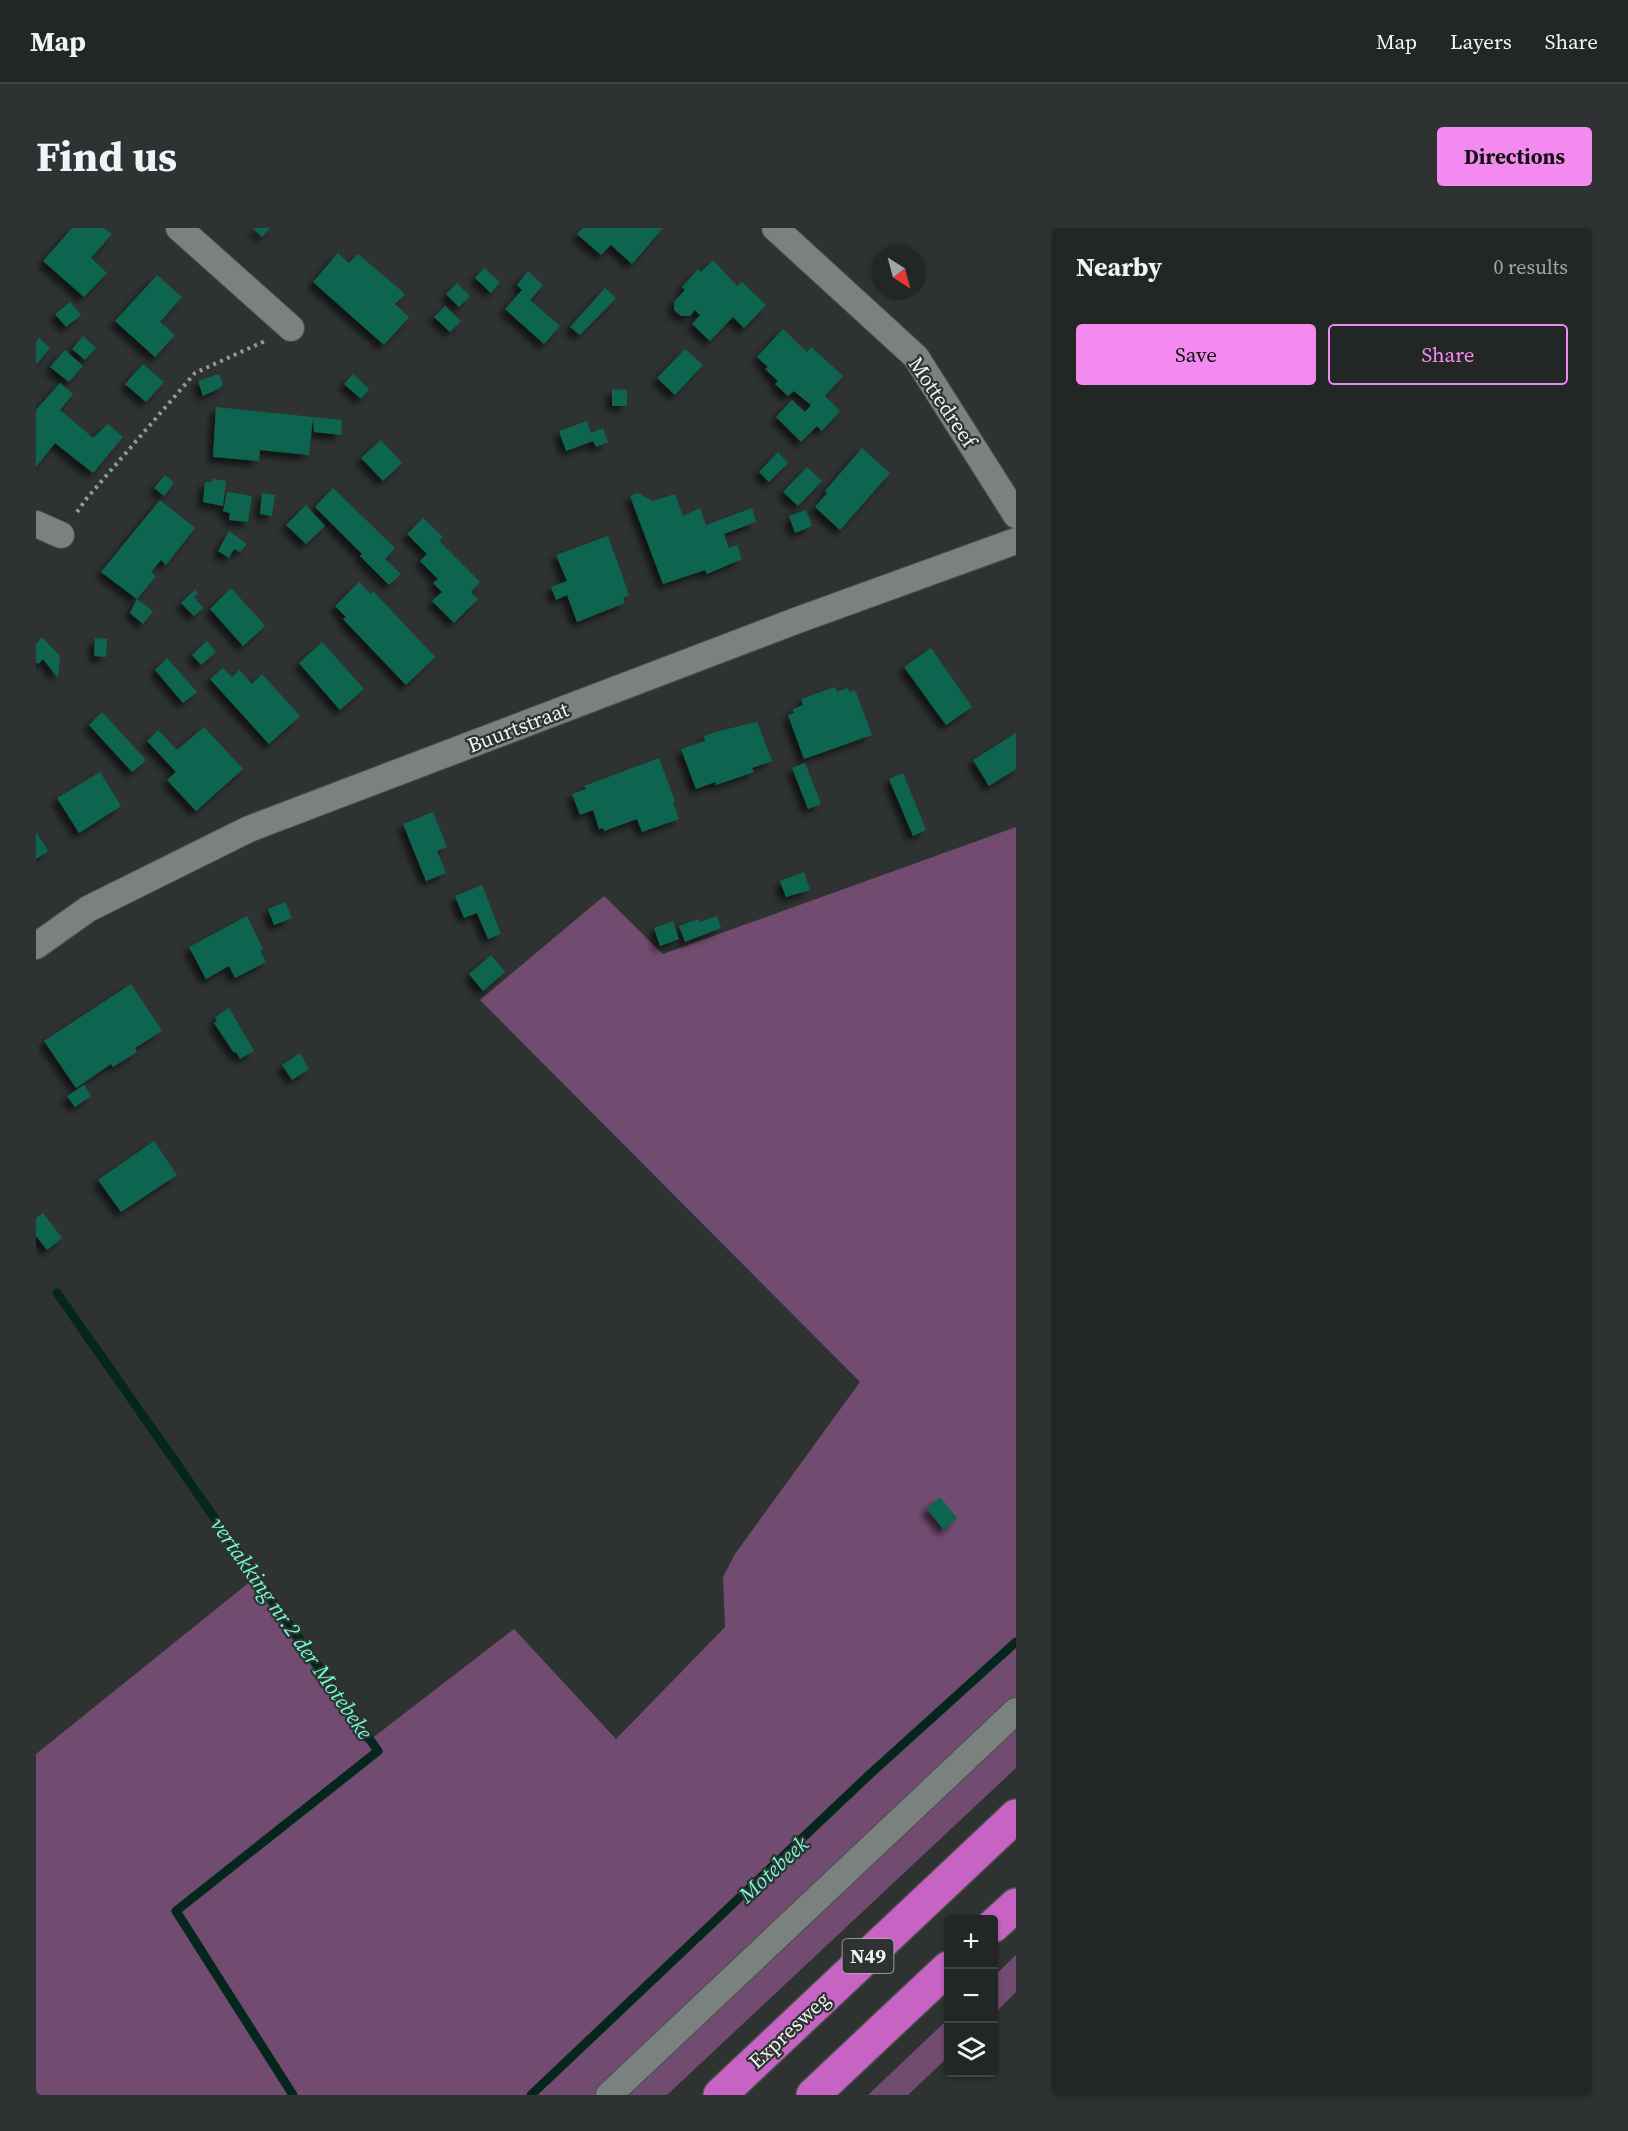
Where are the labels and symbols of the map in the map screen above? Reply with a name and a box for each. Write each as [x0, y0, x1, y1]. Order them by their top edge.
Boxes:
north arrow [872, 246, 926, 300]
street label: Mottedreef [902, 351, 985, 454]
street label: Buurtstraat [463, 694, 573, 760]
water label: vertakking nr.2 der Motebeke [204, 1511, 380, 1745]
water label: Motebeek [731, 1828, 815, 1910]
road number: N49 [842, 1939, 894, 1973]
street label: Expresweg [742, 1985, 836, 2075]

